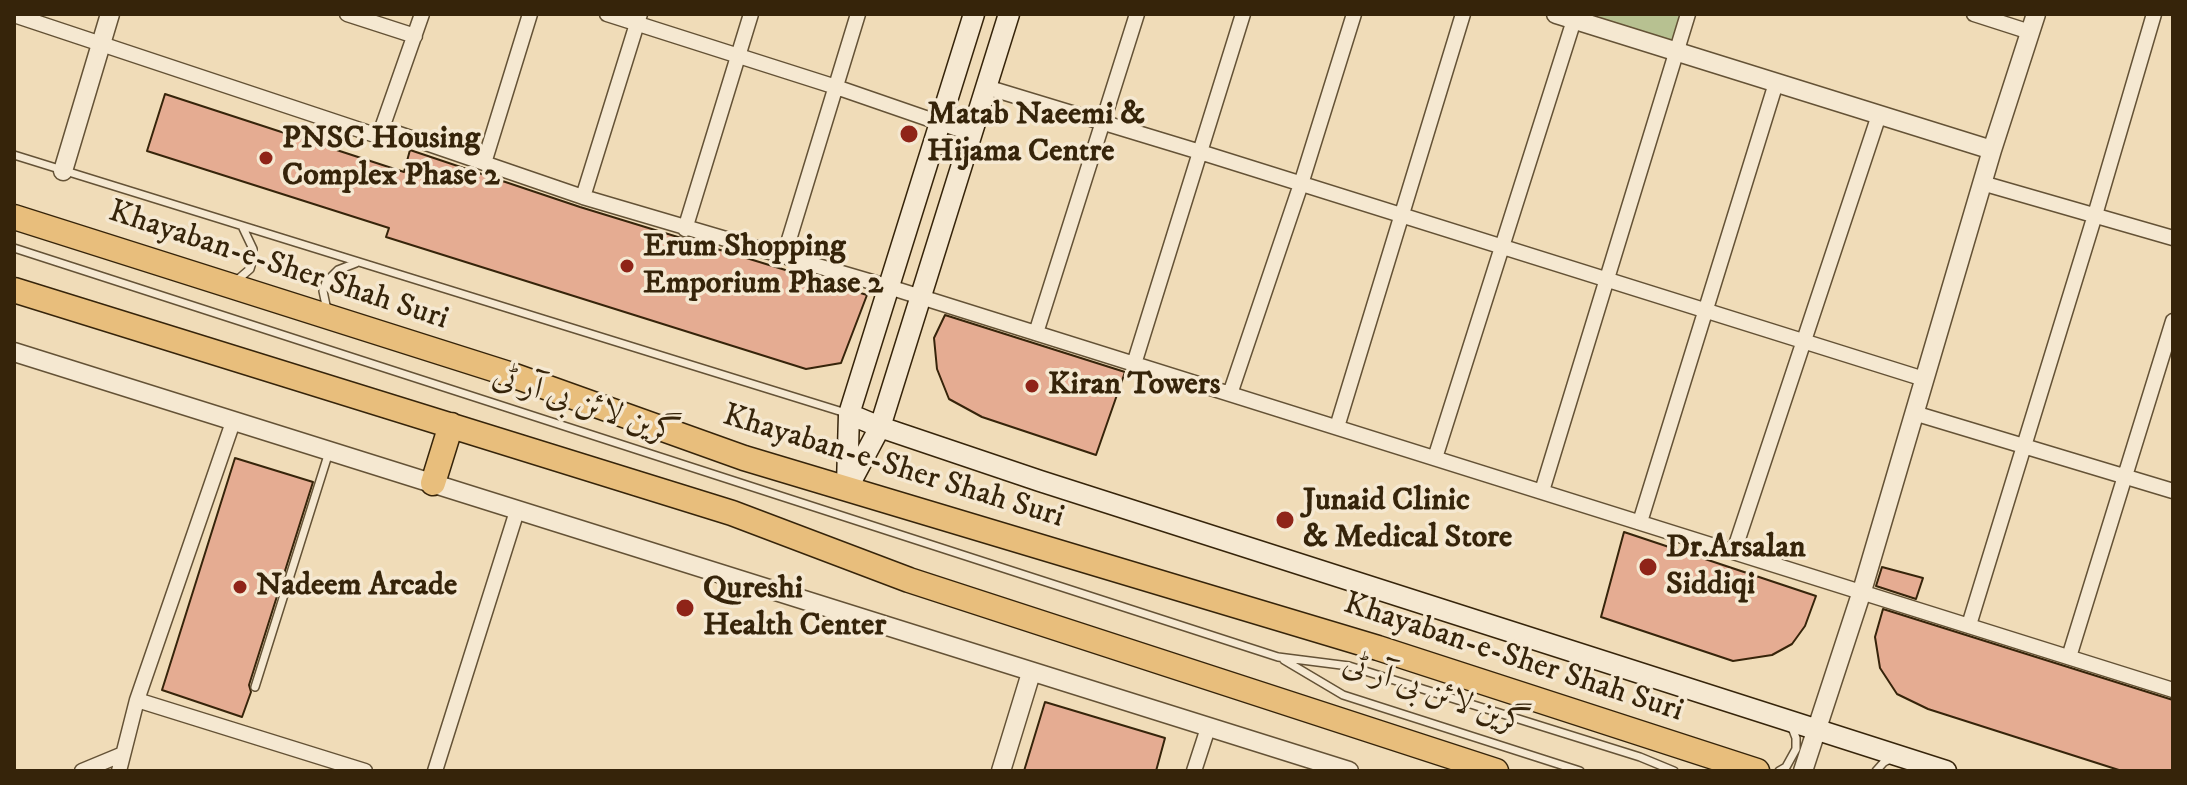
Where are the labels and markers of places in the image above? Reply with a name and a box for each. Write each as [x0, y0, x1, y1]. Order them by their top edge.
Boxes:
place label: Matab Naeemi & Hijama Centre [927, 97, 1145, 172]
place label: PNSC Housing Complex Phase 2 [282, 121, 500, 196]
marker: Matab Naeemi & Hijama Centre [898, 123, 920, 145]
marker: PNSC Housing Complex Phase 2 [257, 149, 275, 167]
place label: Erum Shopping Emporium Phase 2 [643, 229, 883, 304]
marker: Erum Shopping Emporium Phase 2 [618, 257, 636, 275]
place label: Kiran Towers [1048, 367, 1220, 405]
marker: Kiran Towers [1023, 377, 1041, 395]
place label: Junaid Clinic & Medical Store [1303, 483, 1512, 558]
marker: Junaid Clinic & Medical Store [1274, 509, 1296, 531]
place label: Dr.Arsalan Siddiqi [1666, 530, 1806, 605]
marker: Dr.Arsalan Siddiqi [1637, 556, 1659, 578]
place label: Nadeem Arcade [256, 568, 457, 606]
place label: Qureshi Health Center [703, 571, 886, 646]
marker: Nadeem Arcade [231, 578, 249, 596]
marker: Qureshi Health Center [674, 597, 696, 619]

